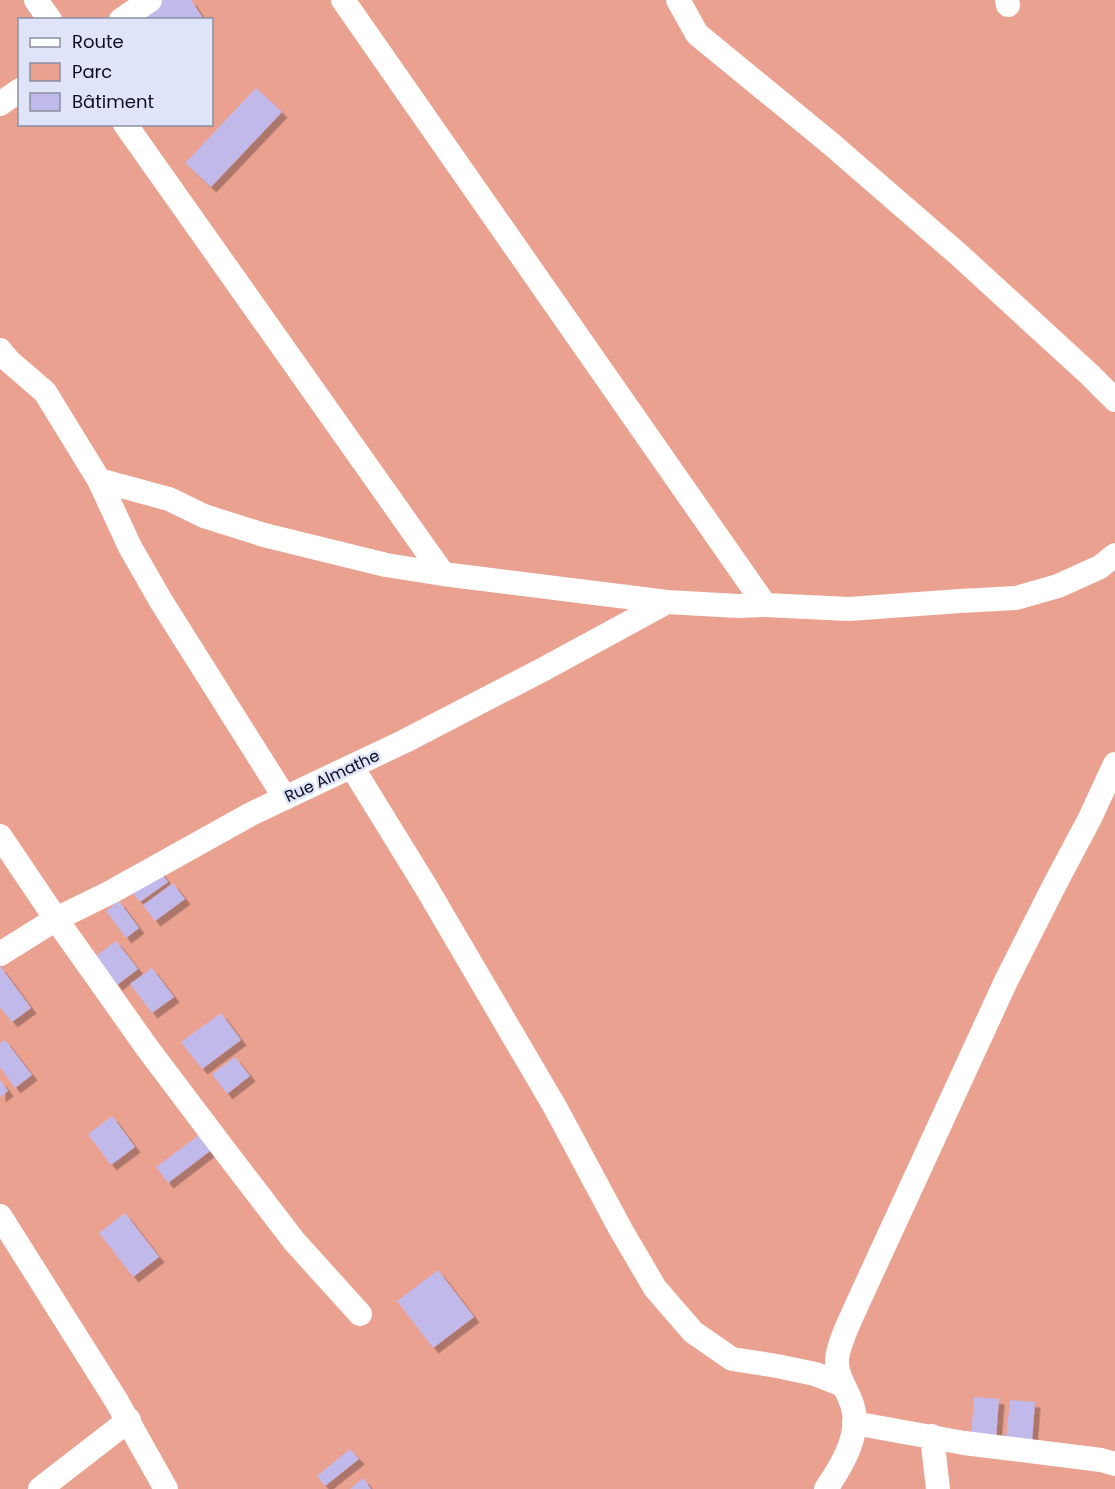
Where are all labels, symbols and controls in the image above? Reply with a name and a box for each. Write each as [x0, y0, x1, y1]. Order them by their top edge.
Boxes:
legend [18, 18, 213, 126]
text: Route [72, 29, 124, 54]
text: Parc [72, 59, 112, 84]
text: Bâtiment [72, 89, 154, 114]
street label: Rue Almathe [281, 744, 383, 808]

